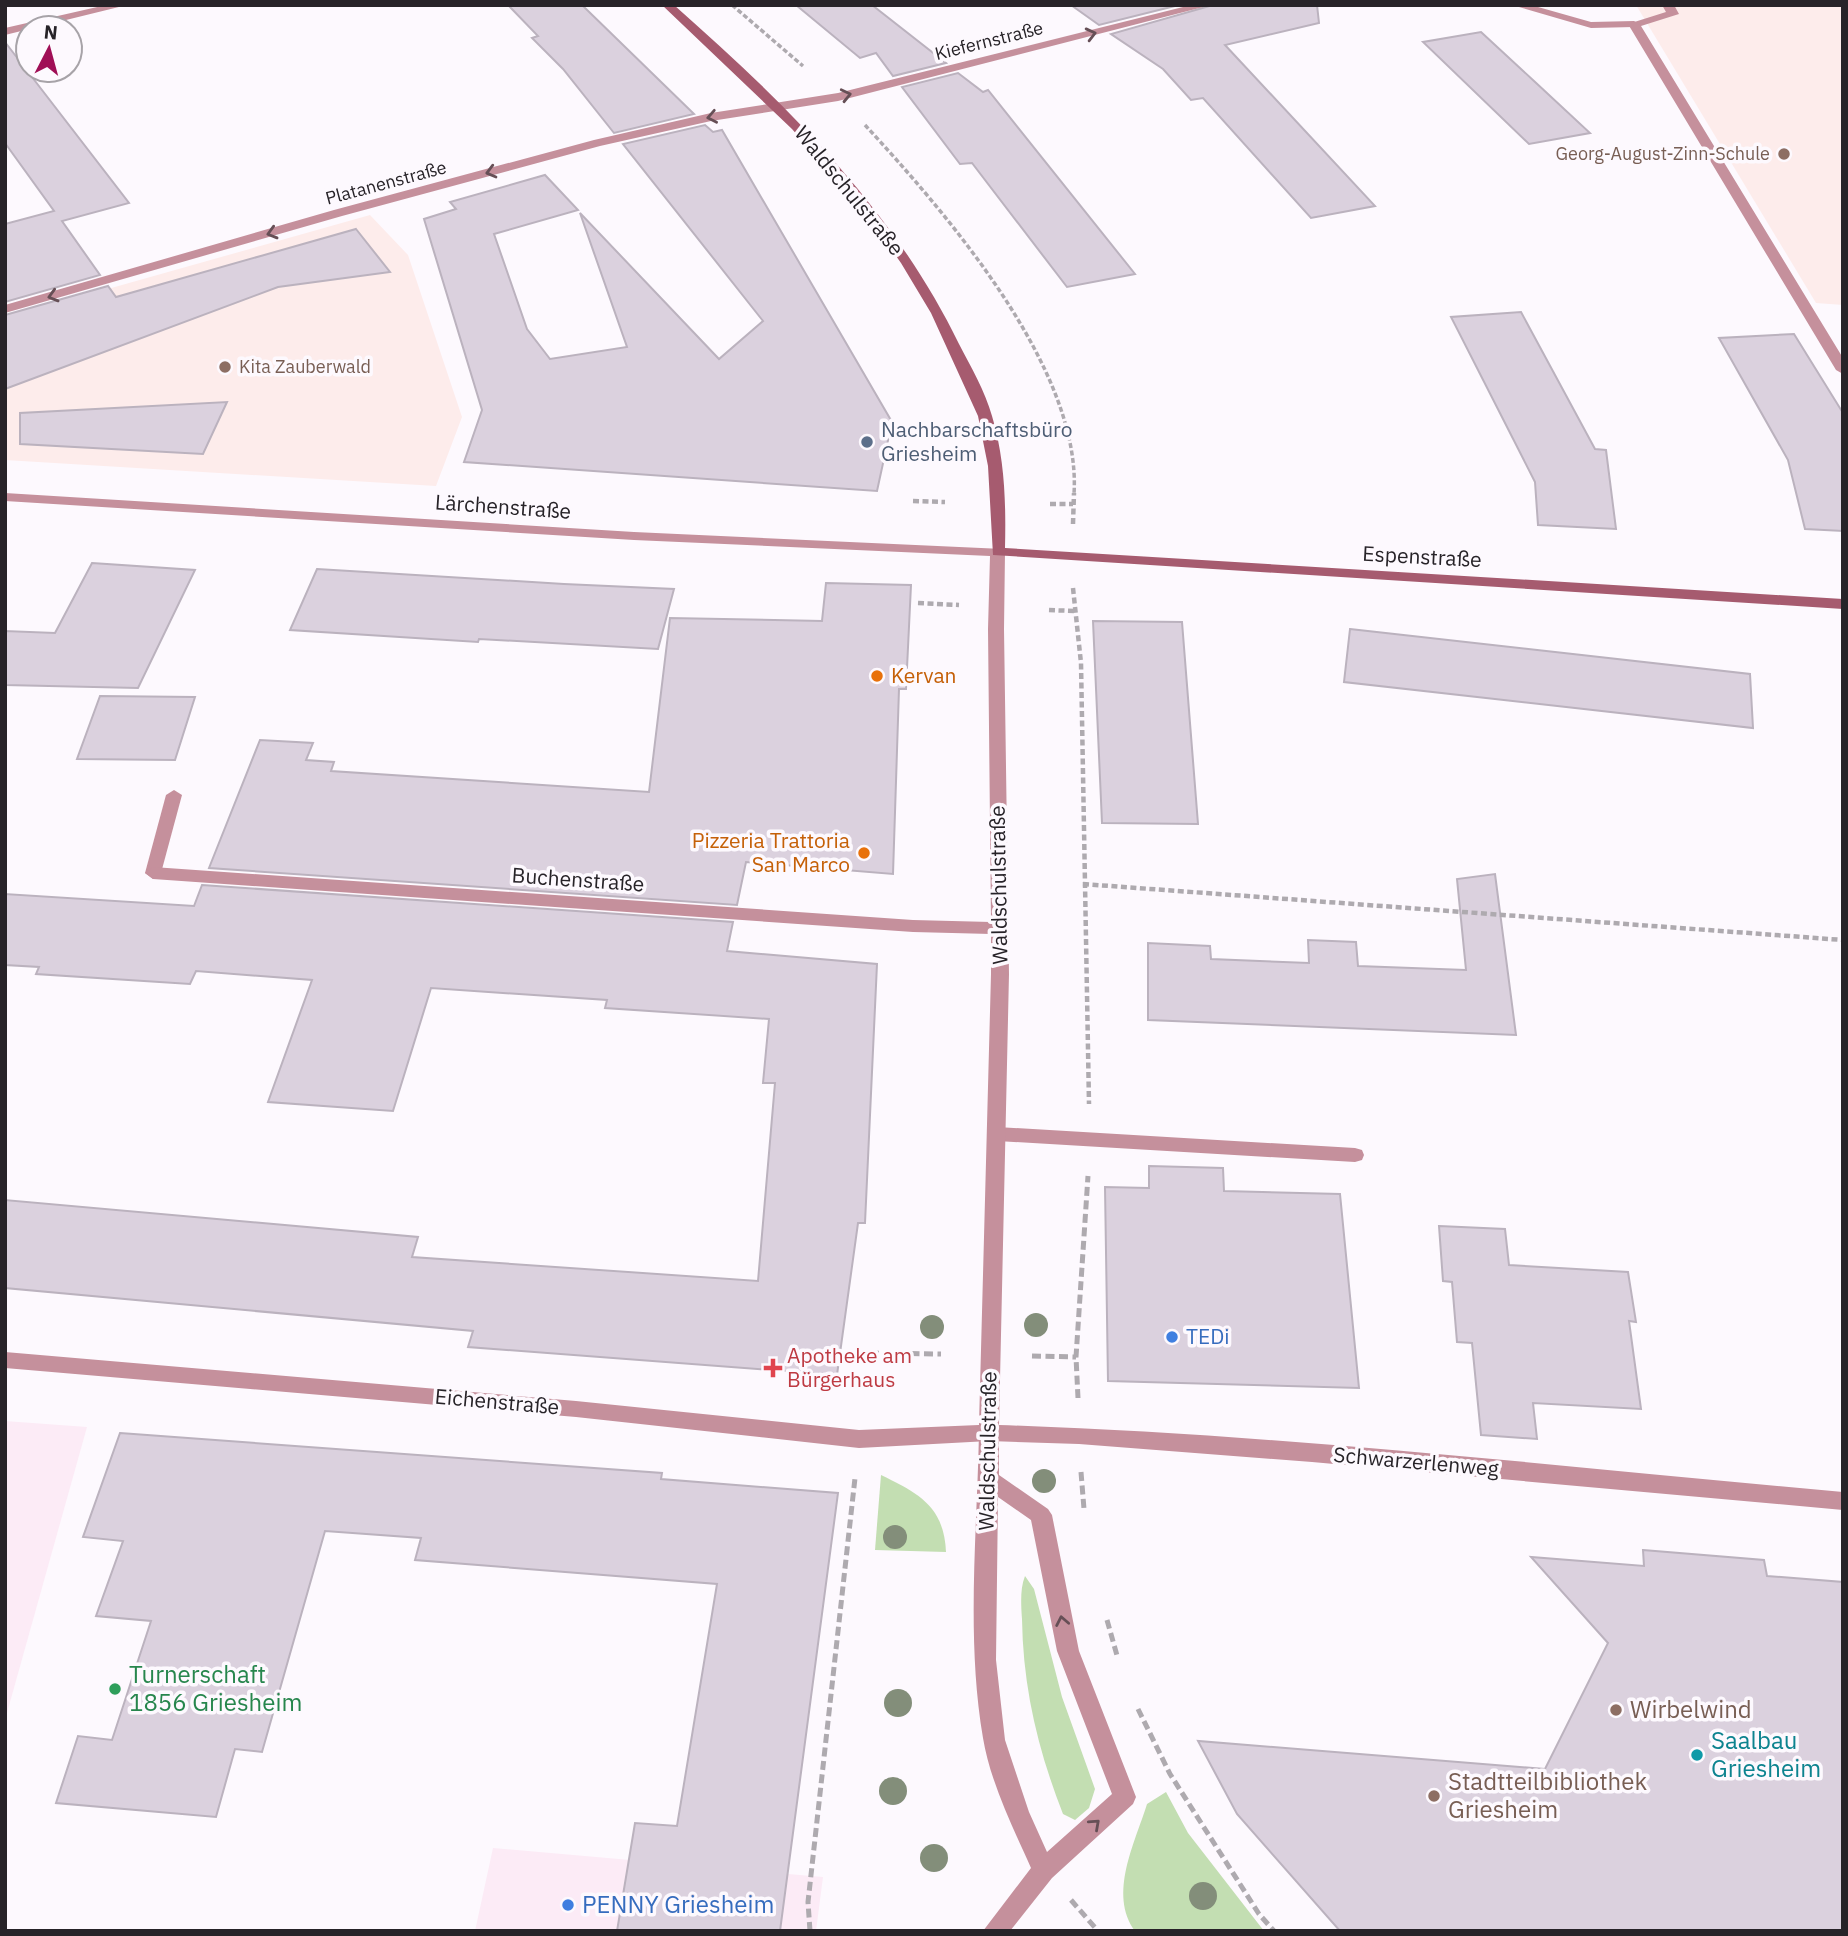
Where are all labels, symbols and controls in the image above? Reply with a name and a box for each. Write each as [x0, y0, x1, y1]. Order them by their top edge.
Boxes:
north arrow [14, 14, 84, 84]
street label: Kiefernstraße [932, 16, 1046, 65]
text: N [43, 19, 59, 45]
one-way arrow [1085, 28, 1097, 42]
one-way arrow [840, 89, 852, 103]
one-way arrow [706, 109, 718, 124]
street label: Waldschulstraße [789, 120, 911, 261]
place label: Georg-August-Zinn-Schule [1556, 142, 1770, 165]
marker: Georg-August-Zinn-Schule [1776, 146, 1792, 162]
street label: Platanenstraße [323, 155, 449, 210]
one-way arrow [485, 164, 497, 178]
one-way arrow [266, 224, 278, 239]
one-way arrow [47, 287, 59, 302]
place label: Kita Zauberwald [239, 355, 371, 378]
marker: Kita Zauberwald [217, 359, 233, 375]
place label: Nachbarschaftsbüro Griesheim [881, 415, 1072, 467]
marker: Nachbarschaftsbüro Griesheim [859, 434, 875, 450]
street label: Lärchenstraße [434, 487, 572, 525]
street label: Espenstraße [1362, 539, 1482, 573]
place label: Kervan [891, 661, 957, 689]
marker: Kervan [869, 668, 885, 684]
street label: Waldschulstraße [983, 805, 1013, 965]
place label: Pizzeria Trattoria San Marco [692, 826, 850, 878]
marker: Pizzeria Trattoria San Marco [856, 845, 872, 861]
street label: Buchenstraße [511, 860, 645, 898]
place label: TEDi [1186, 1322, 1230, 1350]
marker: TEDi [1164, 1329, 1180, 1345]
place label: Apotheke am Bürgerhaus [787, 1341, 912, 1393]
marker: Apotheke am Bürgerhaus [765, 1360, 781, 1376]
street label: Waldschulstraße [972, 1371, 1002, 1531]
street label: Eichenstraße [434, 1382, 560, 1420]
street label: Schwarzerlenweg [1332, 1440, 1500, 1482]
one-way arrow [1056, 1615, 1071, 1627]
place label: Turnerschaft 1856 Griesheim [129, 1658, 302, 1718]
marker: Turnerschaft 1856 Griesheim [107, 1681, 123, 1697]
place label: Wirbelwind [1630, 1693, 1752, 1725]
marker: Wirbelwind [1608, 1702, 1624, 1718]
place label: Saalbau Griesheim [1711, 1724, 1821, 1784]
marker: Saalbau Griesheim [1689, 1747, 1705, 1763]
place label: Stadtteilbibliothek Griesheim [1448, 1765, 1647, 1825]
marker: Stadtteilbibliothek Griesheim [1426, 1788, 1442, 1804]
one-way arrow [1087, 1820, 1100, 1833]
place label: PENNY Griesheim [582, 1888, 774, 1920]
marker: PENNY Griesheim [560, 1897, 576, 1913]

